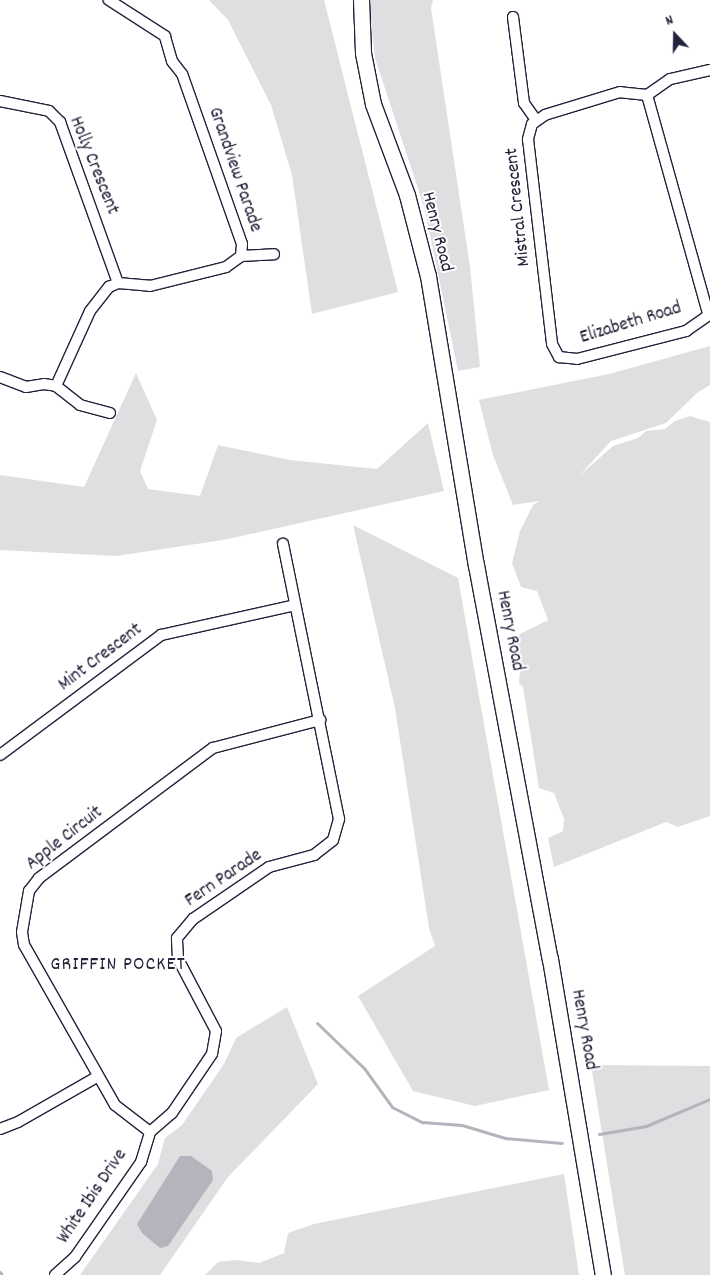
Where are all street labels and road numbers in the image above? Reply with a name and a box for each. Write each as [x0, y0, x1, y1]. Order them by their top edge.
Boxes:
street label: Grandview Parade [202, 105, 266, 235]
street label: Holly Crescent [63, 114, 123, 218]
street label: Mistral Crescent [501, 147, 537, 267]
street label: Henry Road [415, 190, 457, 274]
street label: Elizabeth Road [577, 298, 685, 350]
street label: Henry Road [490, 589, 528, 673]
street label: Mint Crescent [54, 619, 148, 697]
street label: Apple Circuit [22, 802, 108, 876]
street label: Fern Parade [181, 845, 267, 913]
street label: Henry Road [565, 988, 601, 1072]
street label: White Ibis Drive [53, 1145, 133, 1249]

